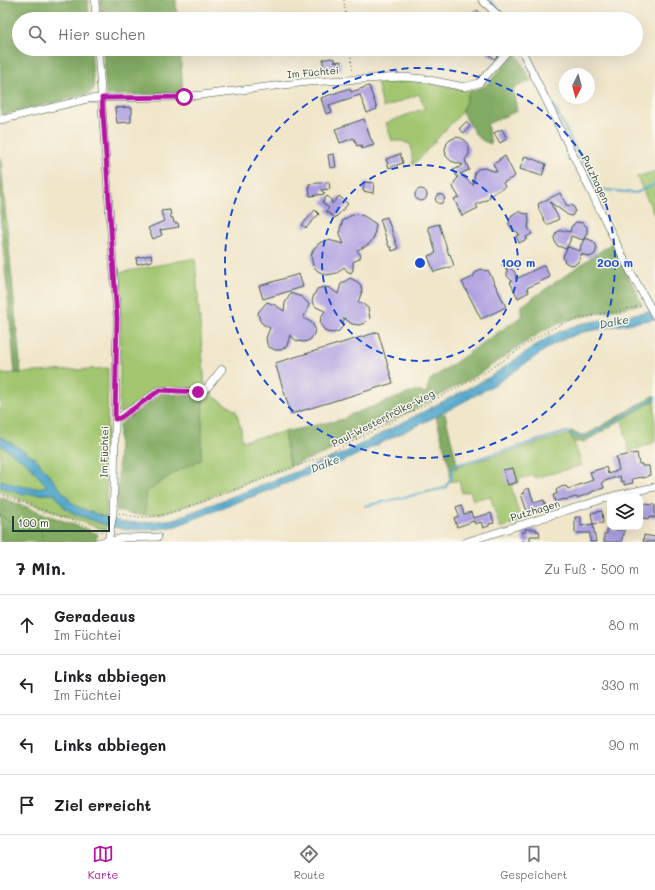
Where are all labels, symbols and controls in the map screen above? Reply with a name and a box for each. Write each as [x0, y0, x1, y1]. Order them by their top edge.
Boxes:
search box [12, 12, 643, 56]
icon: search [26, 23, 48, 45]
text: Hier suchen [58, 24, 145, 44]
street label: Im Füchtei [287, 63, 339, 81]
north arrow [559, 68, 595, 104]
route start [175, 88, 193, 106]
street label: Putzhagen [579, 153, 613, 205]
text: 100 m [501, 254, 535, 270]
text: 200 m [597, 254, 633, 270]
centre of rings [413, 256, 427, 270]
water label: Dalke [598, 311, 630, 332]
route end [189, 383, 207, 401]
street label: Paul-Westerfrölke-Weg [329, 386, 437, 450]
street label: Im Füchtei [97, 426, 111, 478]
water label: Dalke [308, 451, 342, 476]
map controls [607, 494, 643, 530]
button: layers [607, 494, 643, 530]
street label: Putzhagen [509, 496, 561, 524]
scale bar [12, 514, 110, 533]
text: 100 m [18, 515, 49, 530]
text: 7 Min. [16, 557, 66, 579]
text: Zu Fuß · 500 m [544, 560, 639, 577]
text: Geradeaus [54, 606, 135, 626]
icon: ahead [16, 614, 38, 636]
text: 80 m [609, 616, 639, 633]
text: Im Füchtei [54, 626, 121, 643]
text: Links abbiegen [54, 666, 166, 686]
icon: left [16, 674, 38, 696]
text: 330 m [601, 676, 639, 693]
text: Im Füchtei [54, 686, 121, 703]
icon: left [16, 734, 38, 756]
text: Links abbiegen [54, 735, 166, 755]
text: 90 m [609, 736, 639, 753]
icon: arrive [16, 794, 38, 816]
text: Ziel erreicht [54, 795, 151, 815]
tab: Karte [88, 843, 118, 882]
tab: Route [294, 843, 325, 882]
tab: Gespeichert [500, 843, 567, 882]

